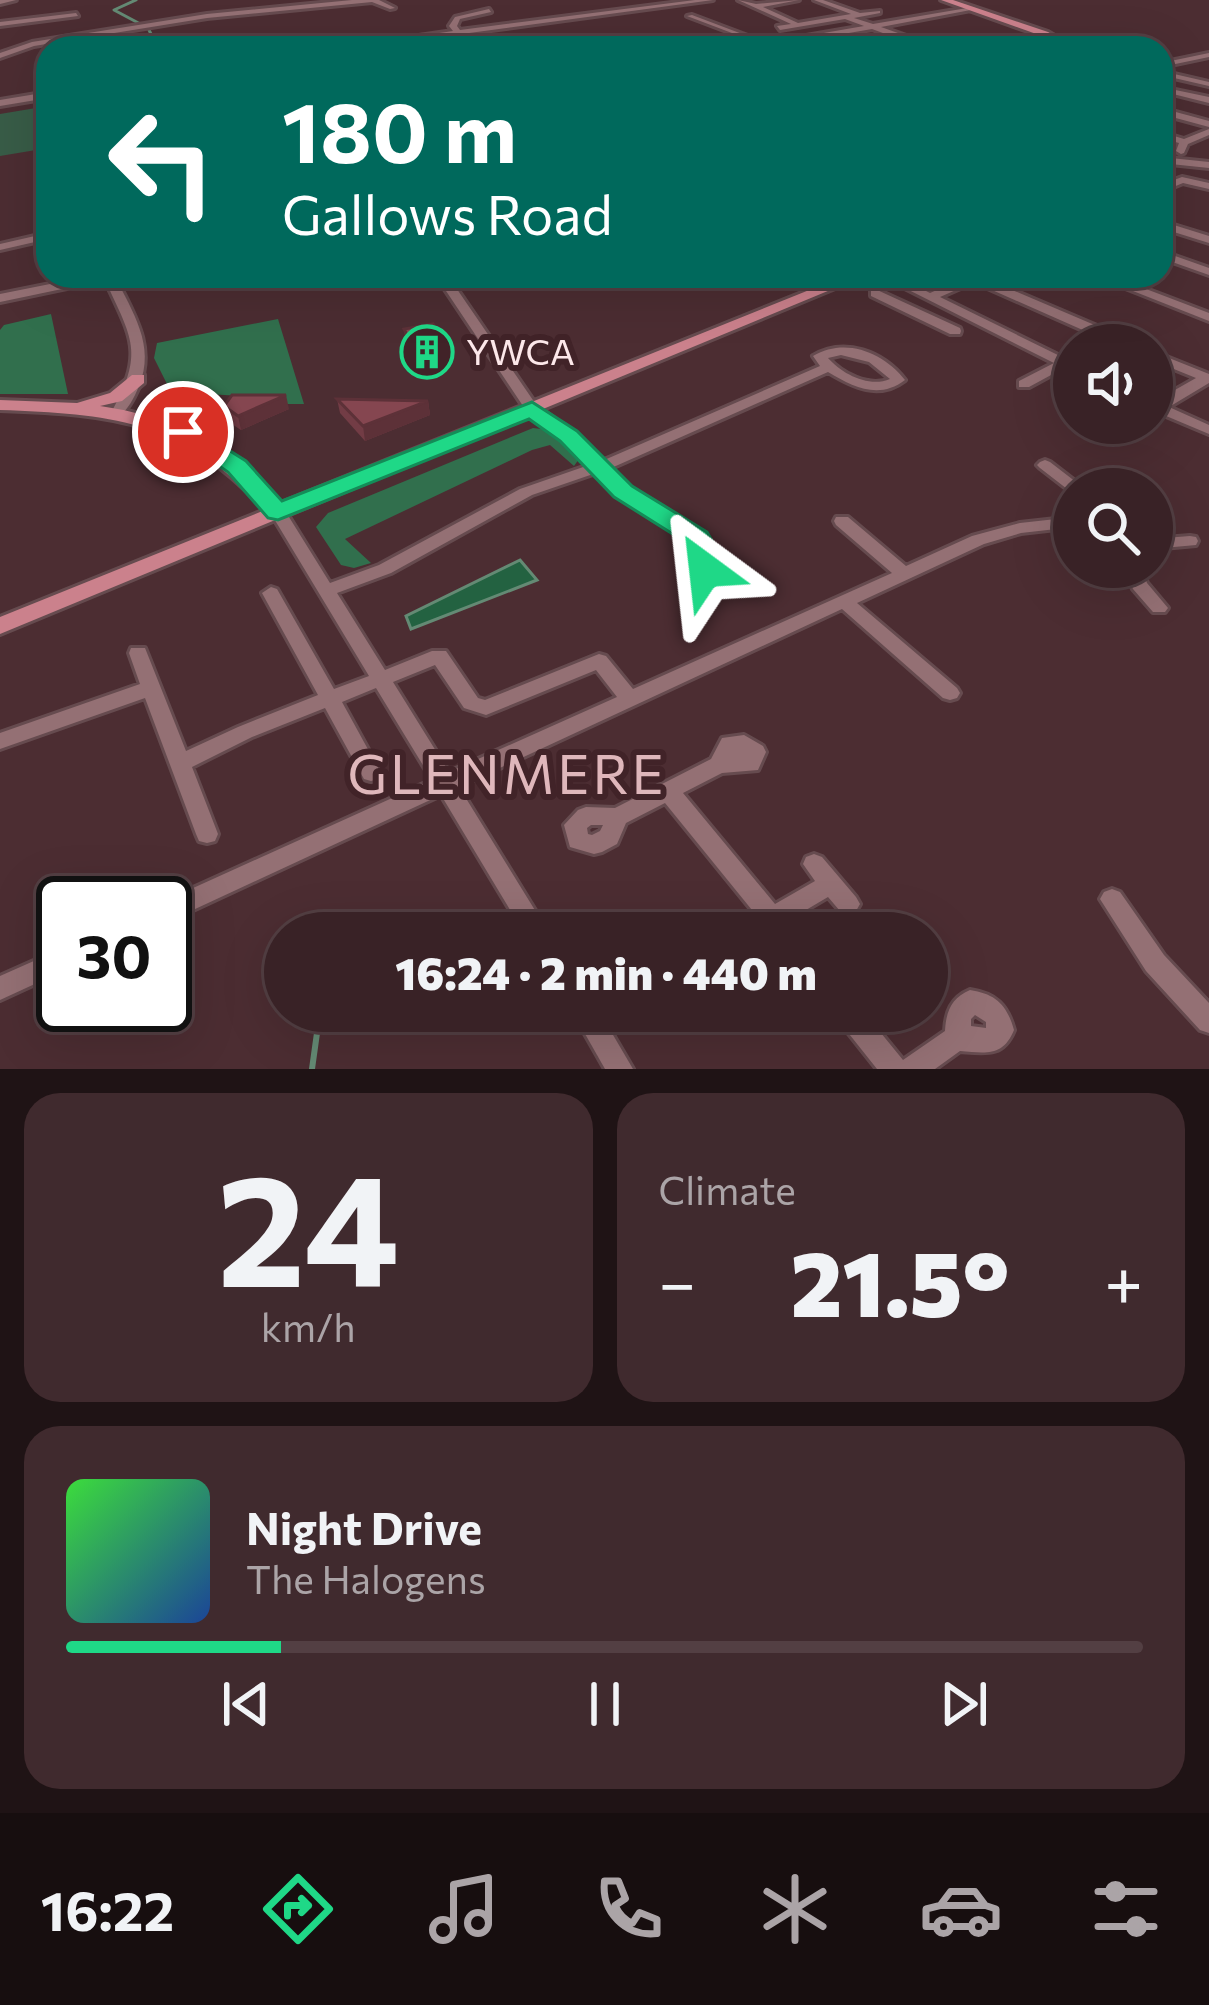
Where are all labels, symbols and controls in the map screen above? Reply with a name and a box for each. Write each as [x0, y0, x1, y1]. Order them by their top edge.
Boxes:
text: 180 m [282, 78, 517, 180]
icon: left [84, 84, 240, 240]
text: Gallows Road [282, 180, 613, 246]
building icon: YWCA [399, 324, 455, 380]
map controls [1053, 324, 1173, 588]
button: sound [1053, 324, 1173, 444]
place label: YWCA [466, 328, 575, 372]
pin [132, 381, 234, 483]
icon: arrive [150, 399, 216, 465]
button: search [1053, 468, 1173, 588]
position arrow [642, 507, 768, 633]
district label: GLENMERE [347, 739, 667, 805]
speed limit sign: 30 [36, 876, 192, 1032]
text: 16:24 · 2 min · 440 m [395, 944, 817, 999]
text: 24 [217, 1128, 399, 1319]
text: Climate [659, 1165, 796, 1213]
text: 21.5° [790, 1225, 1010, 1336]
text: − [659, 1240, 696, 1321]
text: + [1104, 1240, 1143, 1321]
text: km/h [261, 1302, 356, 1350]
text: Night Drive [246, 1499, 482, 1554]
text: The Halogens [246, 1554, 486, 1602]
icon: previous [213, 1671, 279, 1737]
icon: pause [572, 1671, 638, 1737]
icon: next [931, 1671, 997, 1737]
icon: directions [256, 1867, 340, 1951]
icon: music [422, 1867, 506, 1951]
icon: phone [587, 1867, 671, 1951]
icon: climate [753, 1867, 837, 1951]
icon: car [919, 1867, 1003, 1951]
icon: filters [1084, 1867, 1168, 1951]
text: 16:22 [41, 1876, 174, 1942]

